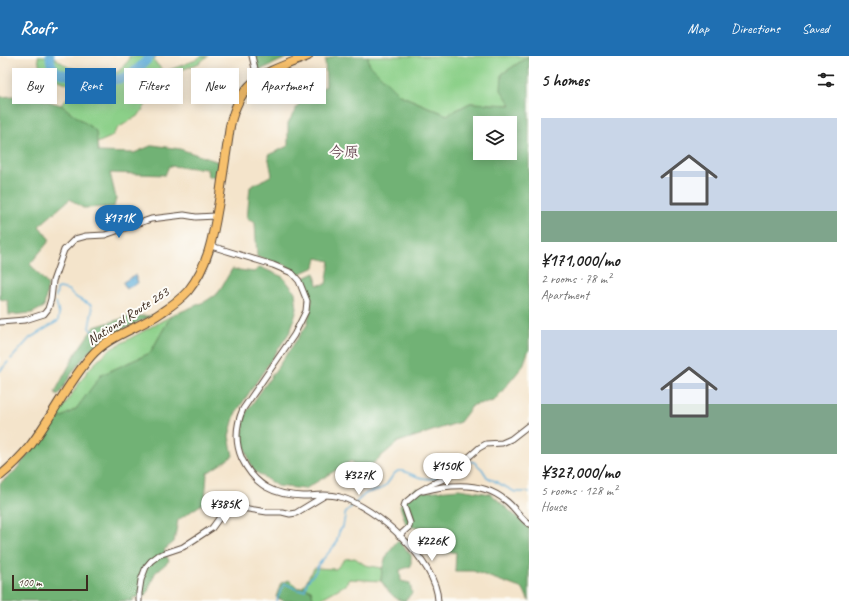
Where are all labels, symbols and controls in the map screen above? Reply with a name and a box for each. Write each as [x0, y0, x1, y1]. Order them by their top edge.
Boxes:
text: Roofr [20, 16, 56, 40]
text: Map [688, 20, 709, 37]
text: Directions [731, 20, 780, 37]
text: Saved [802, 20, 829, 37]
chip: Buy [12, 68, 57, 104]
chip: Rent [65, 68, 116, 104]
chip: Filters [124, 68, 183, 104]
chip: New [191, 68, 239, 104]
chip: Apartment [247, 68, 326, 104]
icon: filters [815, 69, 837, 91]
text: 5 homes [541, 70, 589, 91]
map controls [473, 116, 517, 160]
button: layers [473, 116, 517, 160]
district label: 今原 [329, 143, 359, 162]
icon: home [653, 144, 725, 216]
pin: ¥171K [91, 205, 147, 239]
text: ¥171K [104, 210, 134, 226]
text: ¥171,000/mo [541, 250, 620, 271]
text: 2 rooms · 78 m² [541, 271, 611, 287]
street label: National Route 263 [84, 282, 173, 349]
text: Apartment [541, 287, 589, 303]
icon: home [653, 356, 725, 428]
pin: ¥150K [419, 453, 475, 487]
text: ¥150K [432, 458, 462, 474]
pin: ¥327K [331, 462, 387, 496]
text: ¥327,000/mo [541, 462, 620, 483]
text: ¥327K [344, 467, 374, 483]
text: 5 rooms · 128 m² [541, 483, 617, 499]
pin: ¥385K [197, 491, 253, 525]
text: ¥385K [210, 496, 240, 512]
text: House [541, 499, 566, 515]
pin: ¥226K [404, 528, 460, 562]
text: ¥226K [417, 533, 447, 549]
scale bar [12, 573, 88, 592]
text: 100 m [18, 575, 42, 589]

